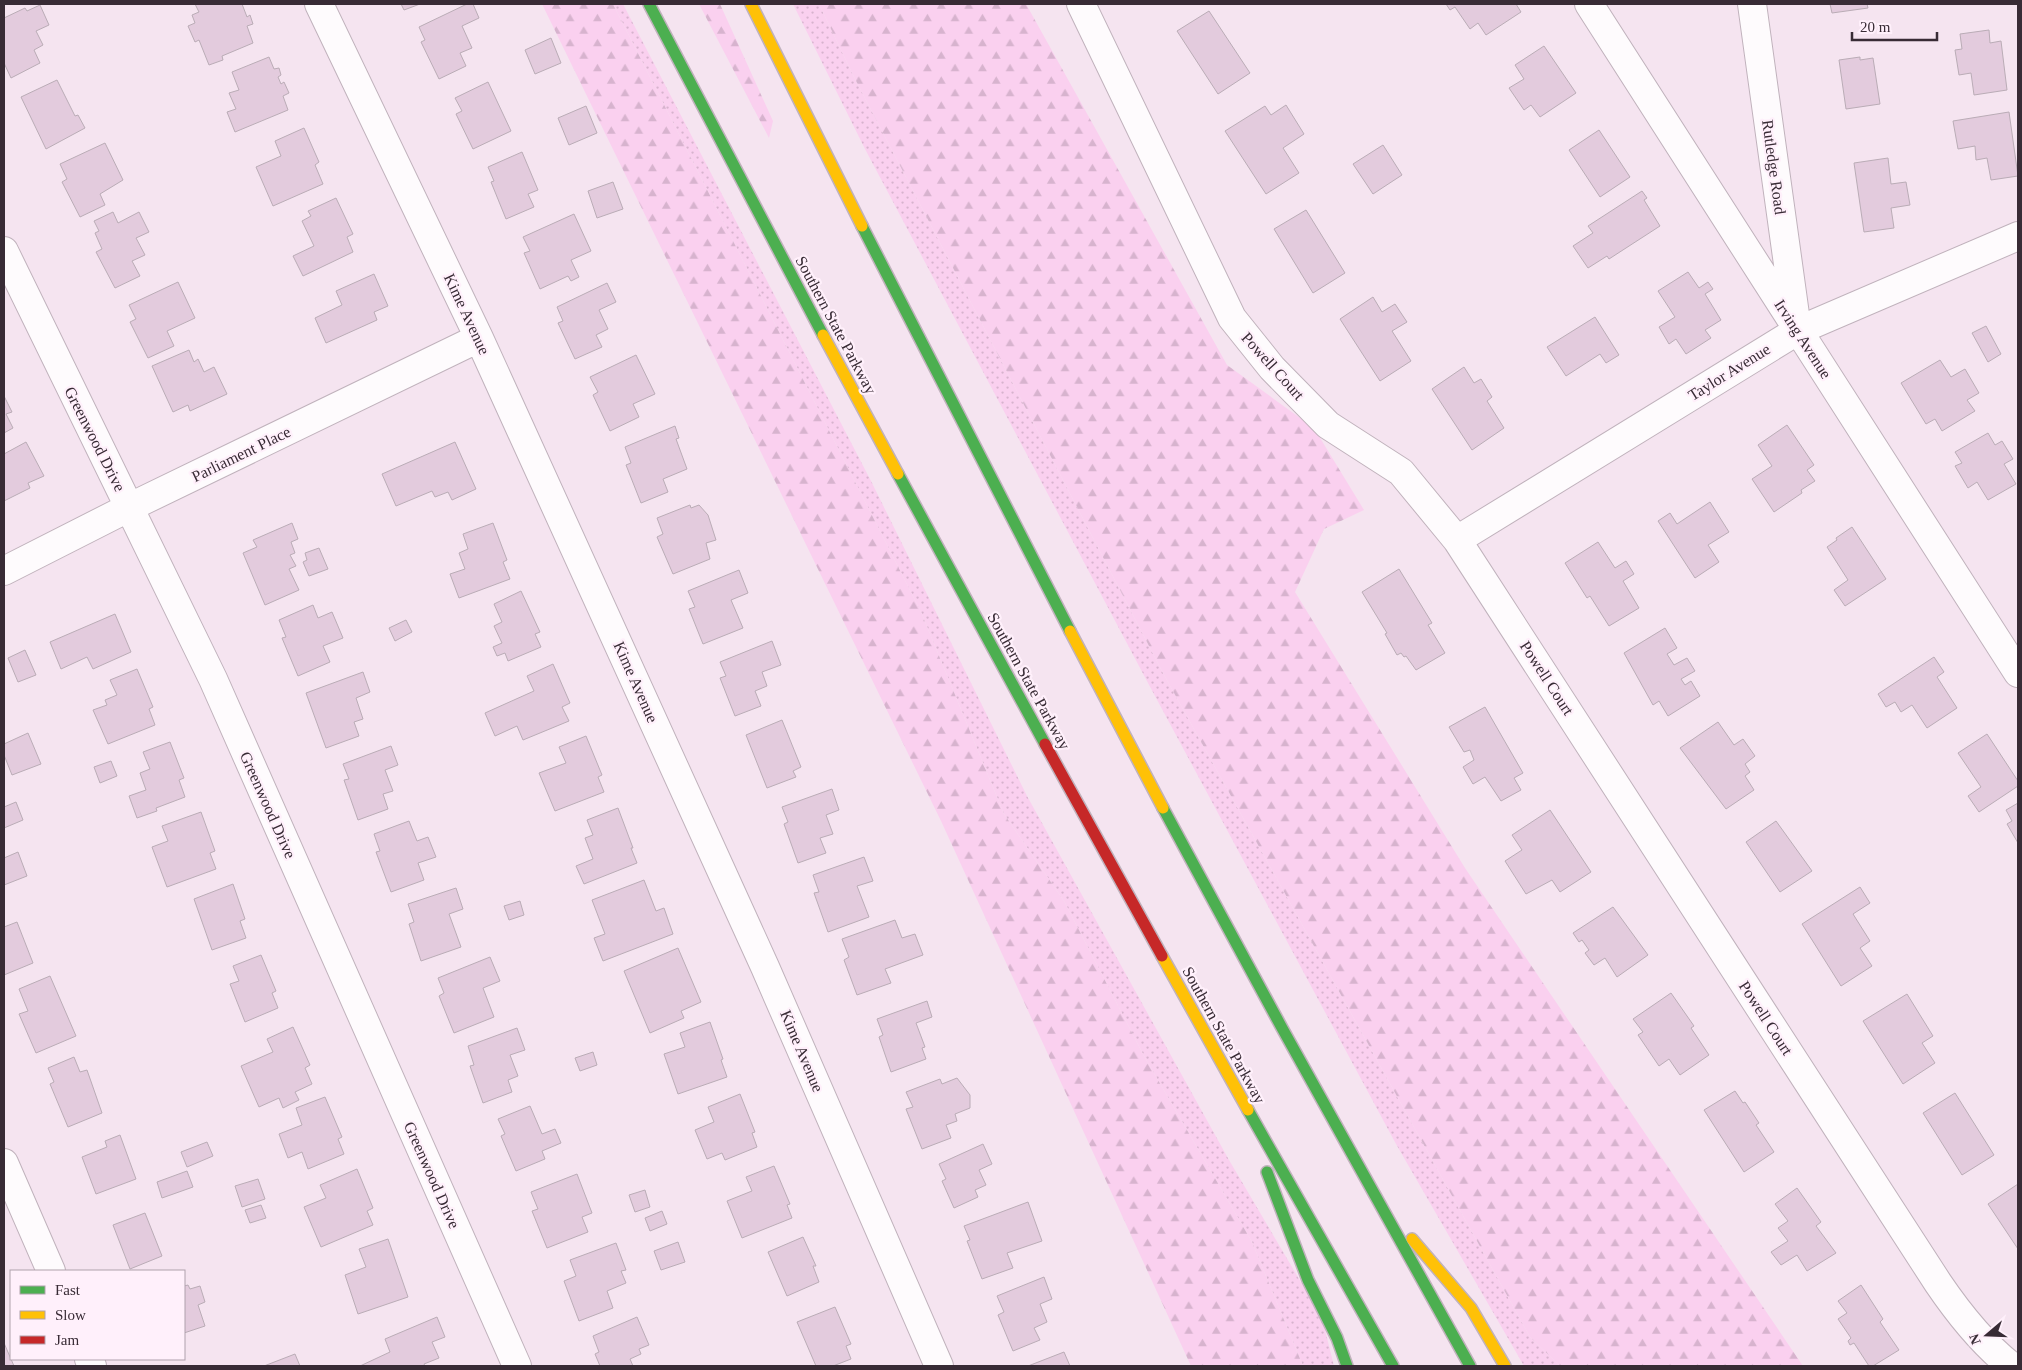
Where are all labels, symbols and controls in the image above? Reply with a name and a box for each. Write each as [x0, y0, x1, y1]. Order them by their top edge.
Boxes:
scale bar [1852, 10, 1937, 42]
text: 20 m [1860, 19, 1891, 35]
street label: Rutledge Road [1758, 119, 1789, 216]
street label: Southern State Parkway [792, 253, 880, 397]
street label: Kime Avenue [441, 271, 493, 357]
street label: Irving Avenue [1770, 296, 1835, 382]
street label: Powell Court [1238, 329, 1308, 404]
street label: Taylor Avenue [1685, 340, 1774, 405]
street label: Greenwood Drive [61, 384, 129, 494]
street label: Parliament Place [189, 423, 293, 485]
street label: Southern State Parkway [983, 610, 1074, 753]
street label: Powell Court [1517, 638, 1578, 719]
street label: Kime Avenue [610, 639, 662, 725]
street label: Greenwood Drive [237, 749, 299, 861]
street label: Southern State Parkway [1178, 964, 1269, 1107]
street label: Powell Court [1736, 978, 1797, 1059]
street label: Kime Avenue [777, 1008, 827, 1094]
street label: Greenwood Drive [401, 1119, 463, 1231]
legend [10, 1270, 185, 1360]
text: Fast [55, 1282, 81, 1298]
text: Slow [55, 1307, 86, 1323]
north arrow [1962, 1310, 2012, 1360]
text: Jam [55, 1332, 79, 1348]
text: N [1966, 1332, 1984, 1346]

